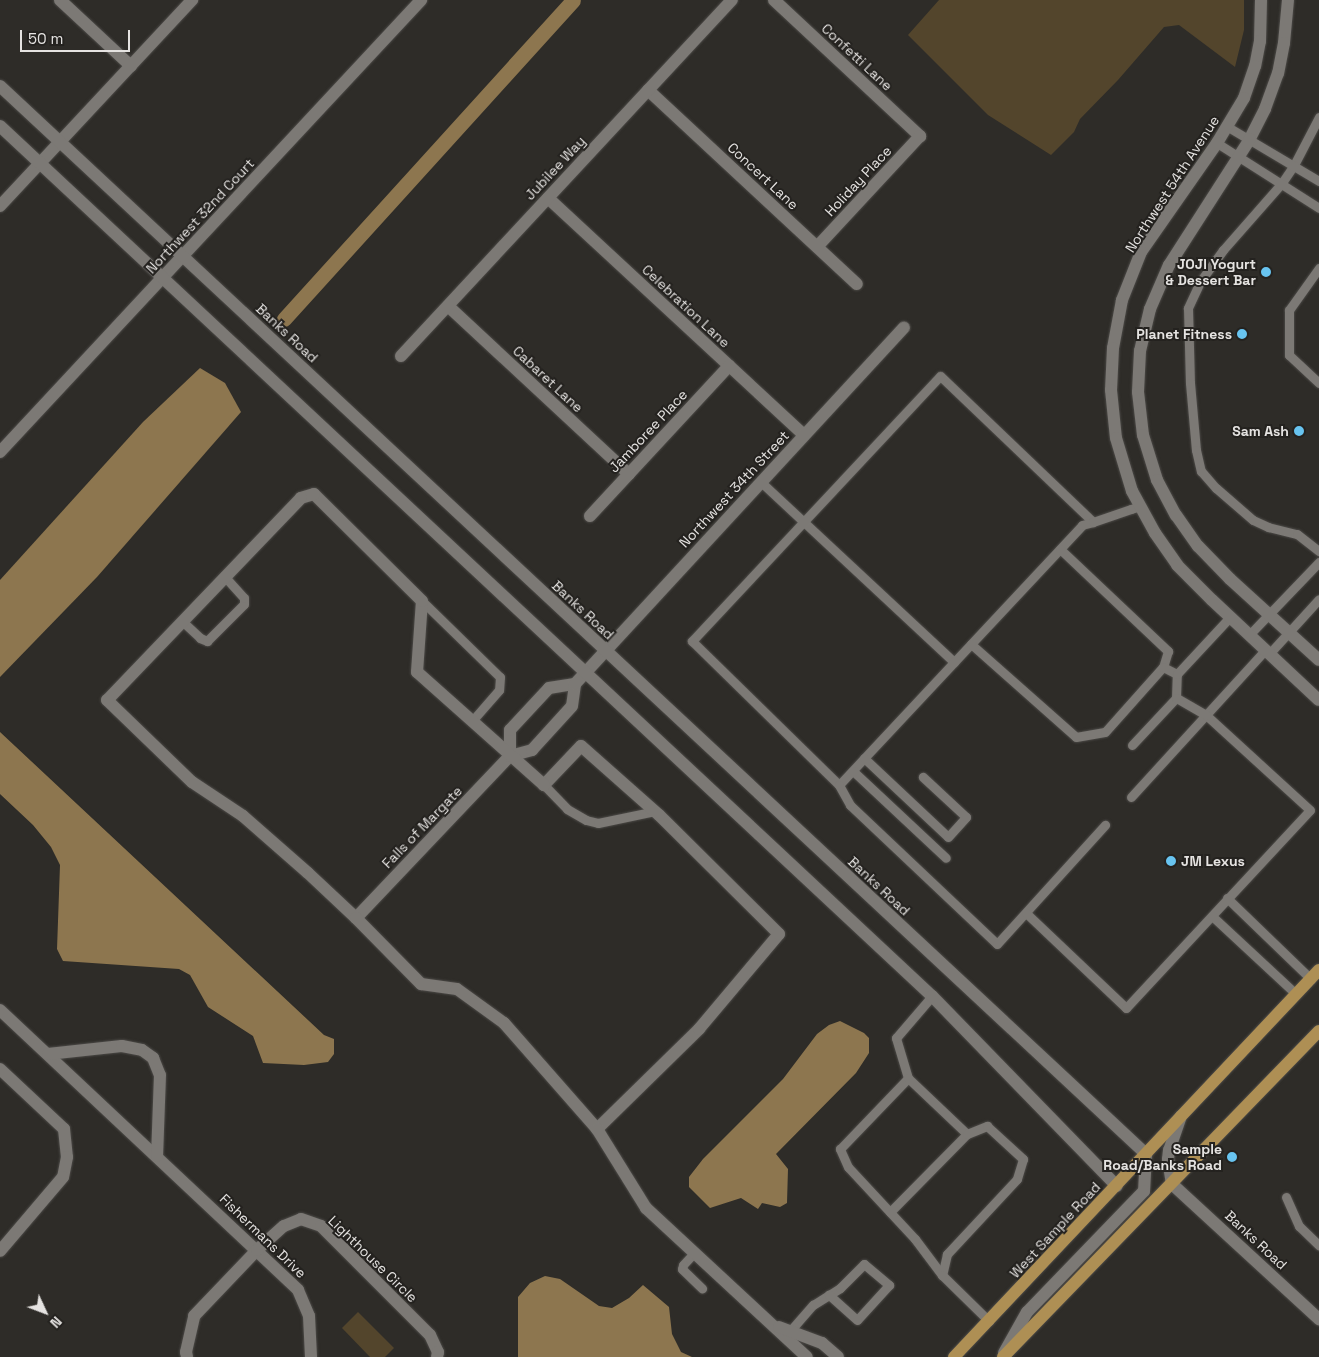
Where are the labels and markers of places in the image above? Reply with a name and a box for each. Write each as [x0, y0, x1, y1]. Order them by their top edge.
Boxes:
place label: JOJI Yogurt & Dessert Bar [1166, 256, 1256, 288]
marker: JOJI Yogurt & Dessert Bar [1260, 266, 1272, 278]
place label: Planet Fitness [1136, 326, 1232, 342]
marker: Planet Fitness [1236, 328, 1248, 340]
place label: Sam Ash [1232, 423, 1289, 439]
marker: Sam Ash [1293, 425, 1305, 437]
place label: JM Lexus [1181, 853, 1245, 869]
marker: JM Lexus [1165, 855, 1177, 867]
place label: Sample Road/Banks Road [1103, 1141, 1222, 1174]
marker: Sample Road/Banks Road [1226, 1151, 1238, 1163]

